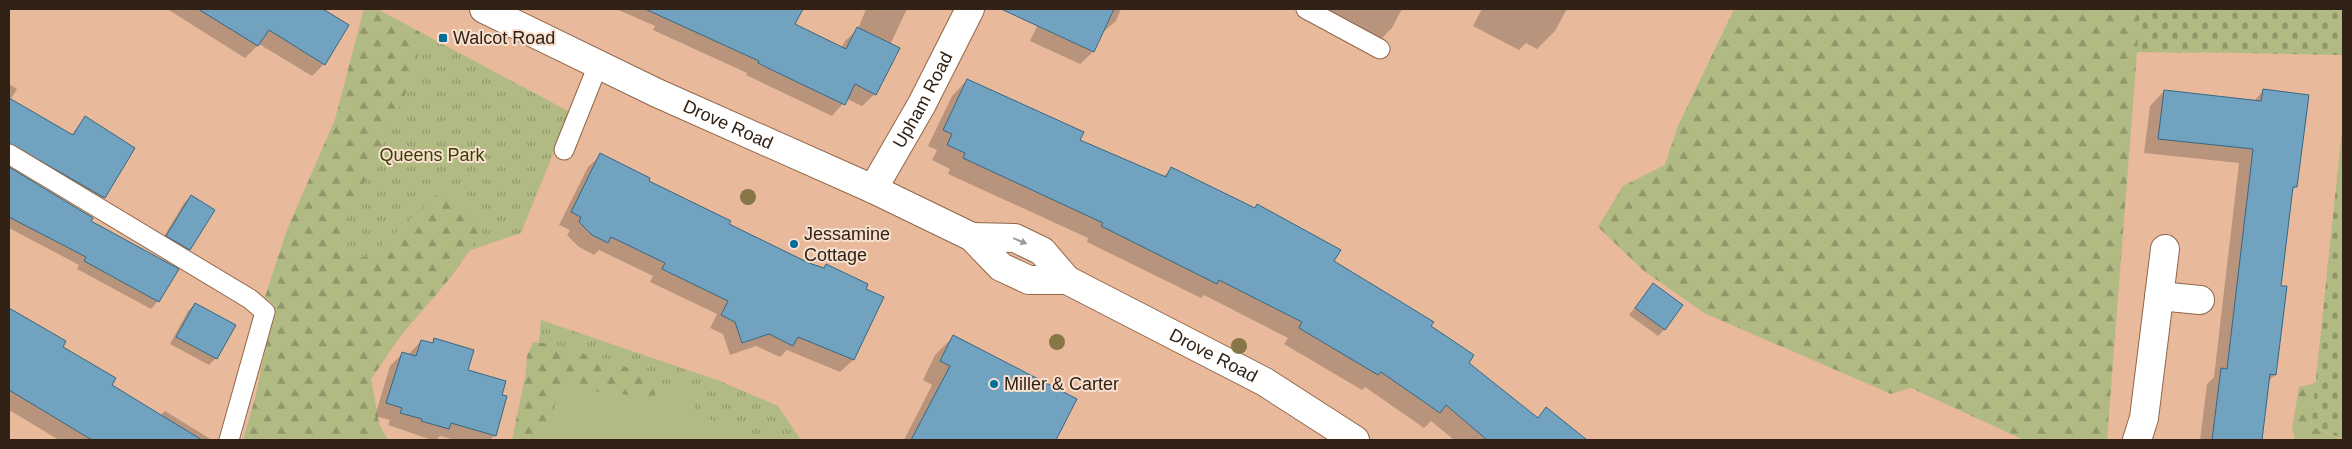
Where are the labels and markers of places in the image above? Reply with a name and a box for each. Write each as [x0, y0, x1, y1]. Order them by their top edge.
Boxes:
place label: Walcot Road [453, 28, 555, 48]
marker: Walcot Road [437, 32, 449, 44]
place label: Jessamine Cottage [804, 224, 890, 265]
marker: Jessamine Cottage [788, 238, 800, 250]
place label: Miller & Carter [1004, 374, 1119, 394]
marker: Miller & Carter [988, 378, 1000, 390]

